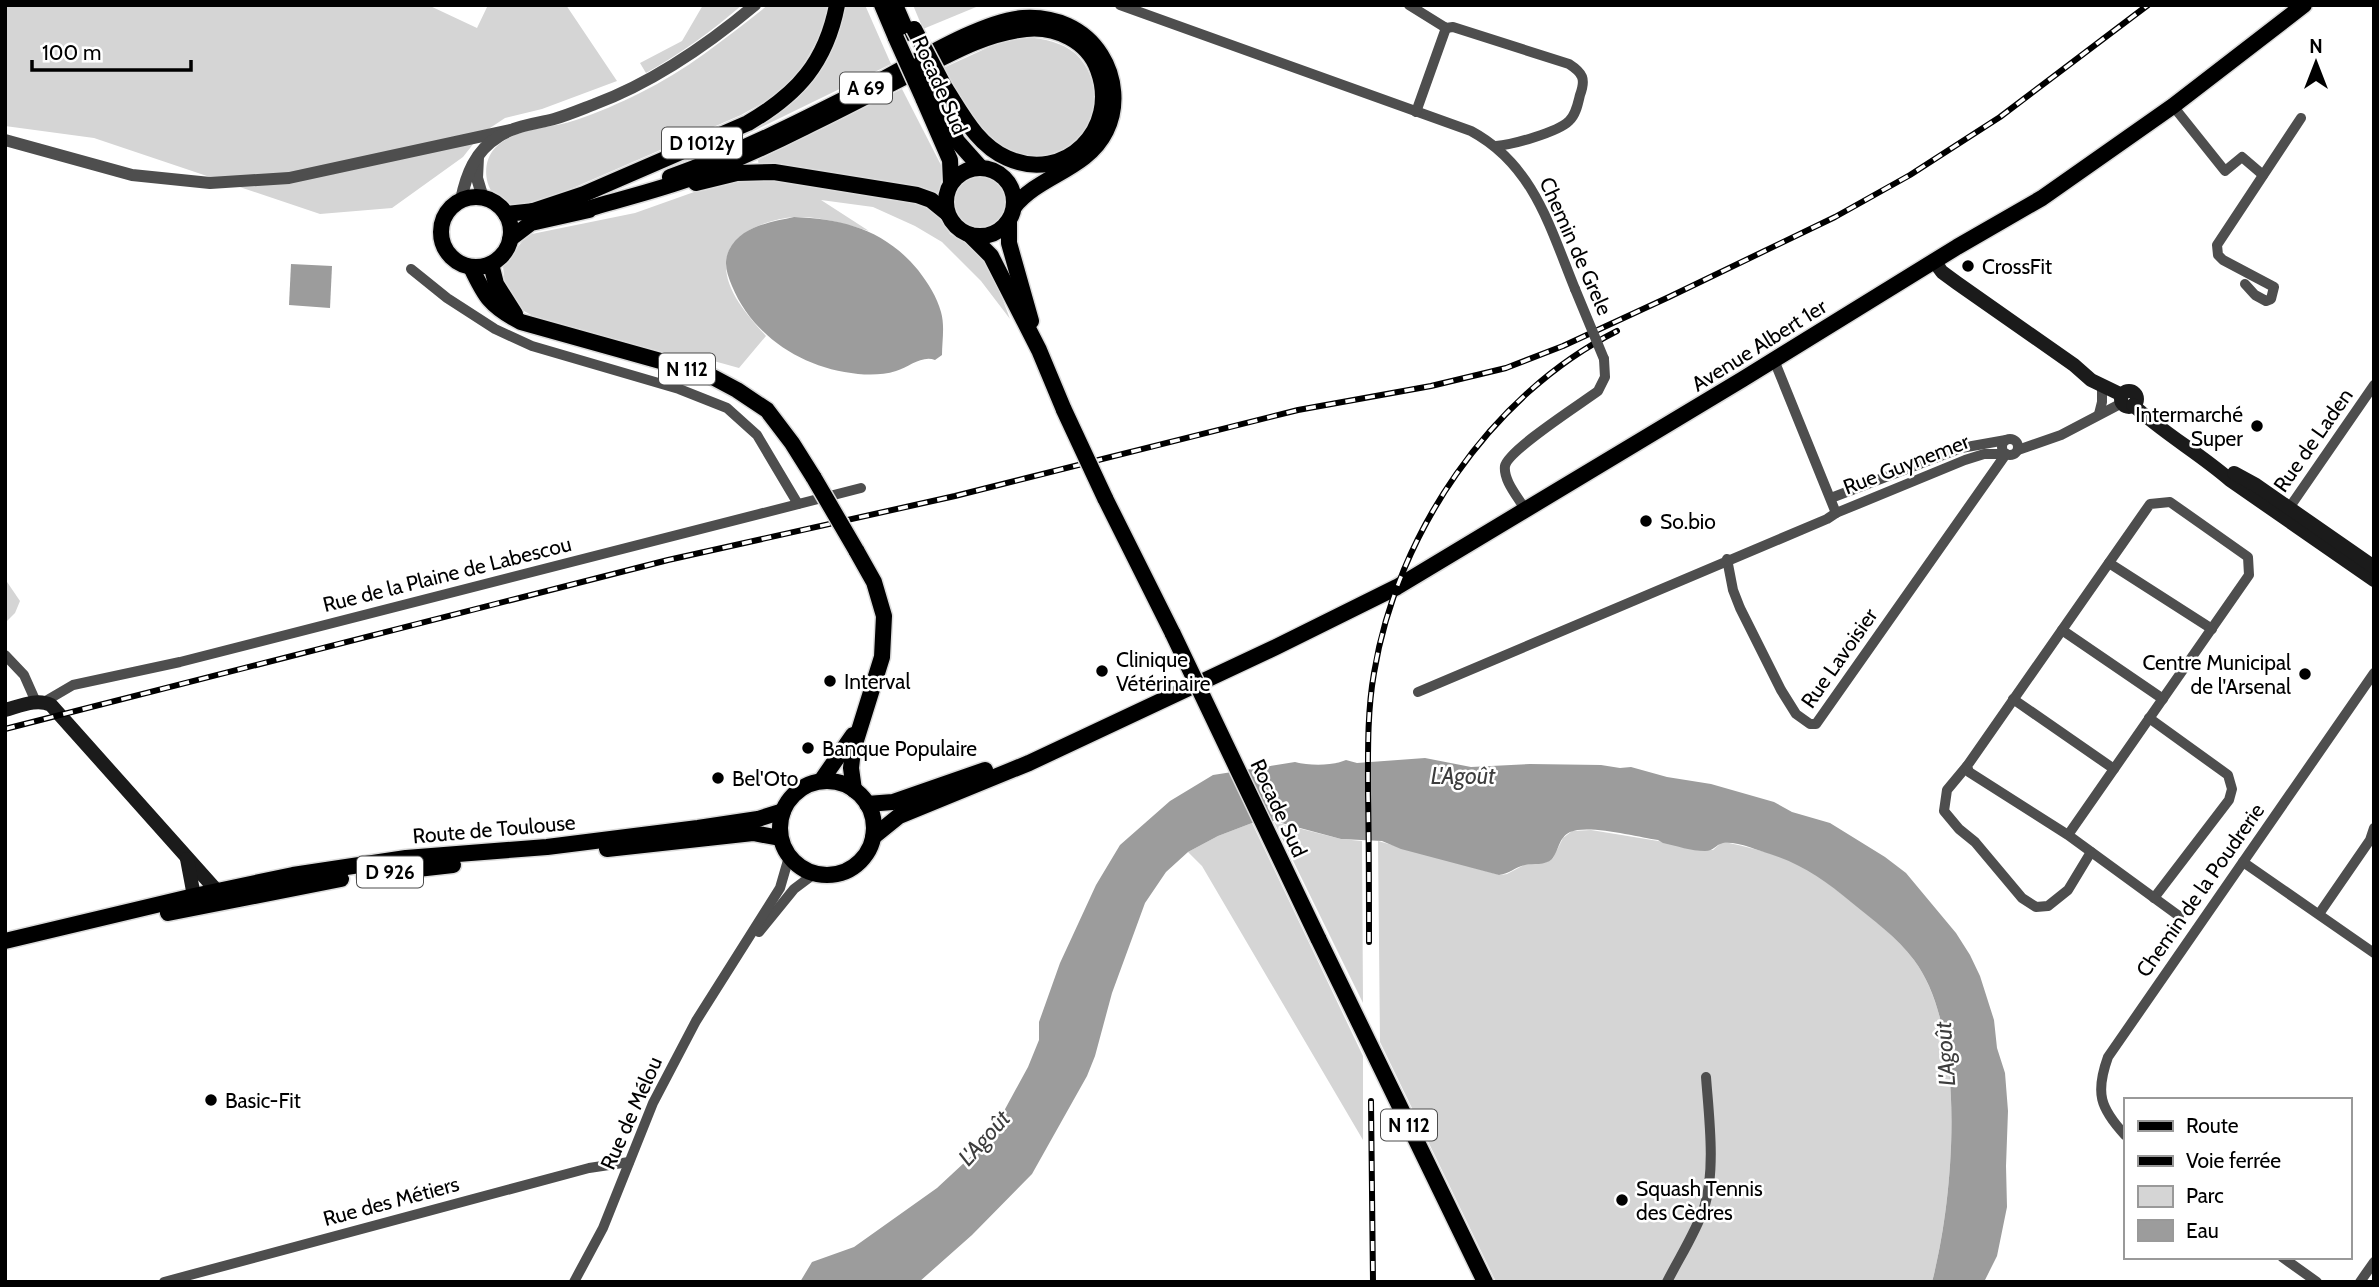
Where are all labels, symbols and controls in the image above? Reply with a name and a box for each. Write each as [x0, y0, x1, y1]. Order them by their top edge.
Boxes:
scale bar [32, 28, 191, 72]
north arrow [2281, 28, 2351, 98]
street label: Rocade Sud [907, 32, 973, 138]
text: N [2309, 35, 2323, 58]
text: 100 m [42, 40, 101, 65]
road number: A 69 [840, 72, 892, 104]
road number: D 1012y [662, 127, 742, 158]
street label: Chemin de Grele [1534, 173, 1618, 319]
place label: CrossFit [1982, 254, 2052, 279]
marker: CrossFit [1960, 258, 1976, 274]
street label: Avenue Albert 1er [1687, 293, 1831, 396]
road number: N 112 [659, 354, 715, 384]
street label: Rue de Laden [2268, 383, 2358, 497]
place label: Intermarché Super [2135, 402, 2243, 451]
marker: Intermarché Super [2249, 418, 2265, 434]
street label: Rue Guynemer [1840, 428, 1973, 499]
place label: So.bio [1660, 509, 1716, 534]
marker: So.bio [1638, 513, 1654, 529]
street label: Rue de la Plaine de Labescou [320, 531, 574, 617]
street label: Rue Lavoisier [1796, 603, 1883, 713]
place label: Clinique Vétérinaire [1116, 647, 1211, 696]
place label: Centre Municipal de l'Arsenal [2142, 650, 2291, 699]
marker: Clinique Vétérinaire [1094, 663, 1110, 679]
marker: Centre Municipal de l'Arsenal [2297, 666, 2313, 682]
place label: Interval [844, 669, 910, 694]
marker: Interval [822, 673, 838, 689]
place label: Banque Populaire [822, 736, 977, 761]
marker: Banque Populaire [800, 740, 816, 756]
street label: Rocade Sud [1245, 755, 1313, 861]
water label: L'Agoût [1431, 762, 1496, 790]
place label: Bel'Oto [732, 766, 798, 791]
marker: Bel'Oto [710, 770, 726, 786]
street label: Chemin de la Poudrerie [2131, 798, 2270, 982]
street label: Route de Toulouse [412, 809, 577, 849]
road number: D 926 [357, 856, 423, 888]
water label: L'Agoût [1929, 1020, 1961, 1087]
street label: Rue de Mélou [595, 1053, 667, 1173]
place label: Basic-Fit [225, 1088, 301, 1113]
marker: Basic-Fit [203, 1092, 219, 1108]
legend [2124, 1098, 2351, 1259]
water label: L'Agoût [952, 1104, 1017, 1171]
road number: N 112 [1381, 1110, 1437, 1140]
text: Route [2186, 1113, 2239, 1138]
text: Voie ferrée [2186, 1148, 2281, 1173]
street label: Rue des Métiers [320, 1171, 462, 1231]
place label: Squash Tennis des Cèdres [1636, 1176, 1763, 1225]
text: Parc [2186, 1183, 2224, 1208]
marker: Squash Tennis des Cèdres [1614, 1192, 1630, 1208]
text: Eau [2186, 1218, 2219, 1243]

